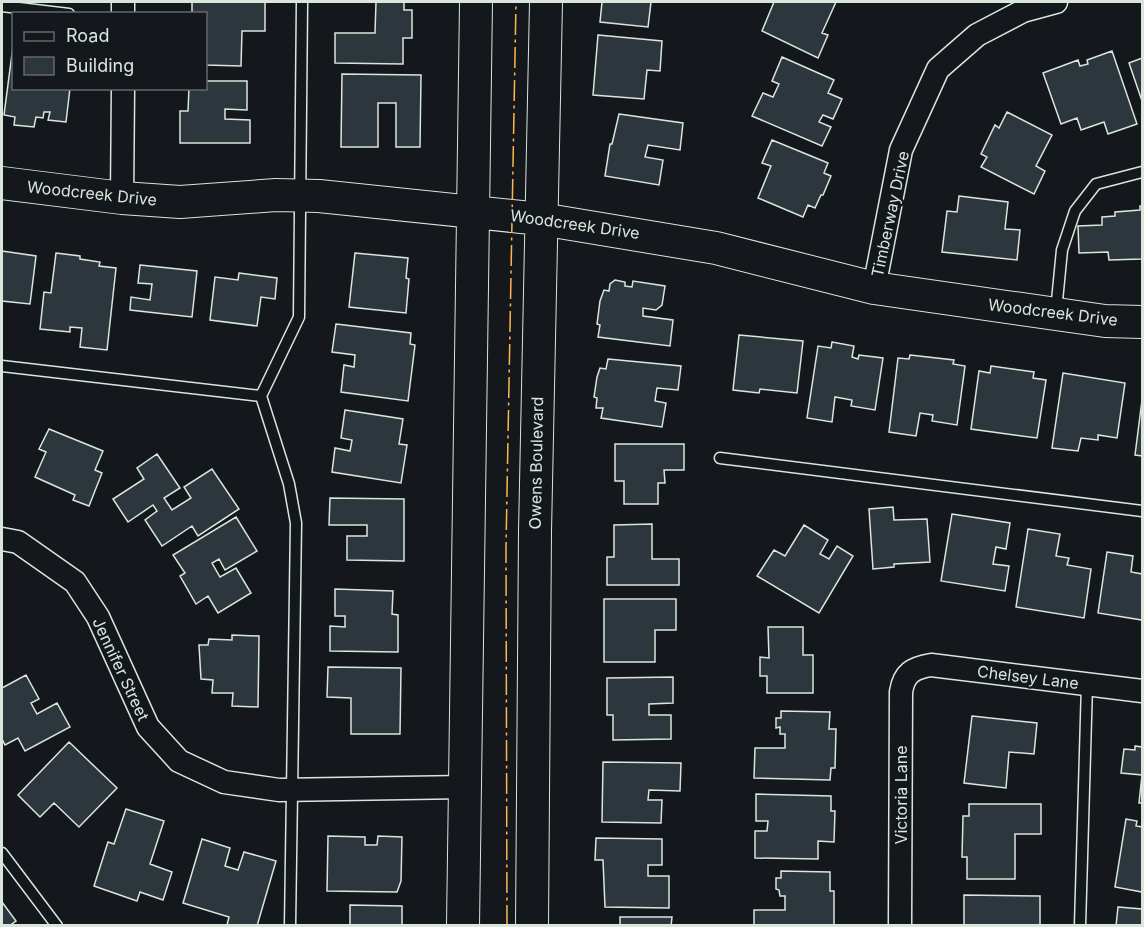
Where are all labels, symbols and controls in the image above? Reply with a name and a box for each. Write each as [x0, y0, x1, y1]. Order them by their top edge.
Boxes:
legend [12, 12, 207, 90]
text: Road [66, 25, 109, 46]
text: Building [66, 55, 134, 76]
street label: Timberway Drive [867, 149, 913, 279]
street label: Woodcreek Drive [26, 176, 158, 210]
street label: Woodcreek Drive [509, 205, 641, 243]
street label: Woodcreek Drive [987, 294, 1119, 330]
street label: Owens Boulevard [525, 397, 547, 529]
street label: Jennifer Street [88, 614, 154, 724]
street label: Chelsey Lane [976, 661, 1080, 693]
street label: Victoria Lane [891, 745, 911, 845]

